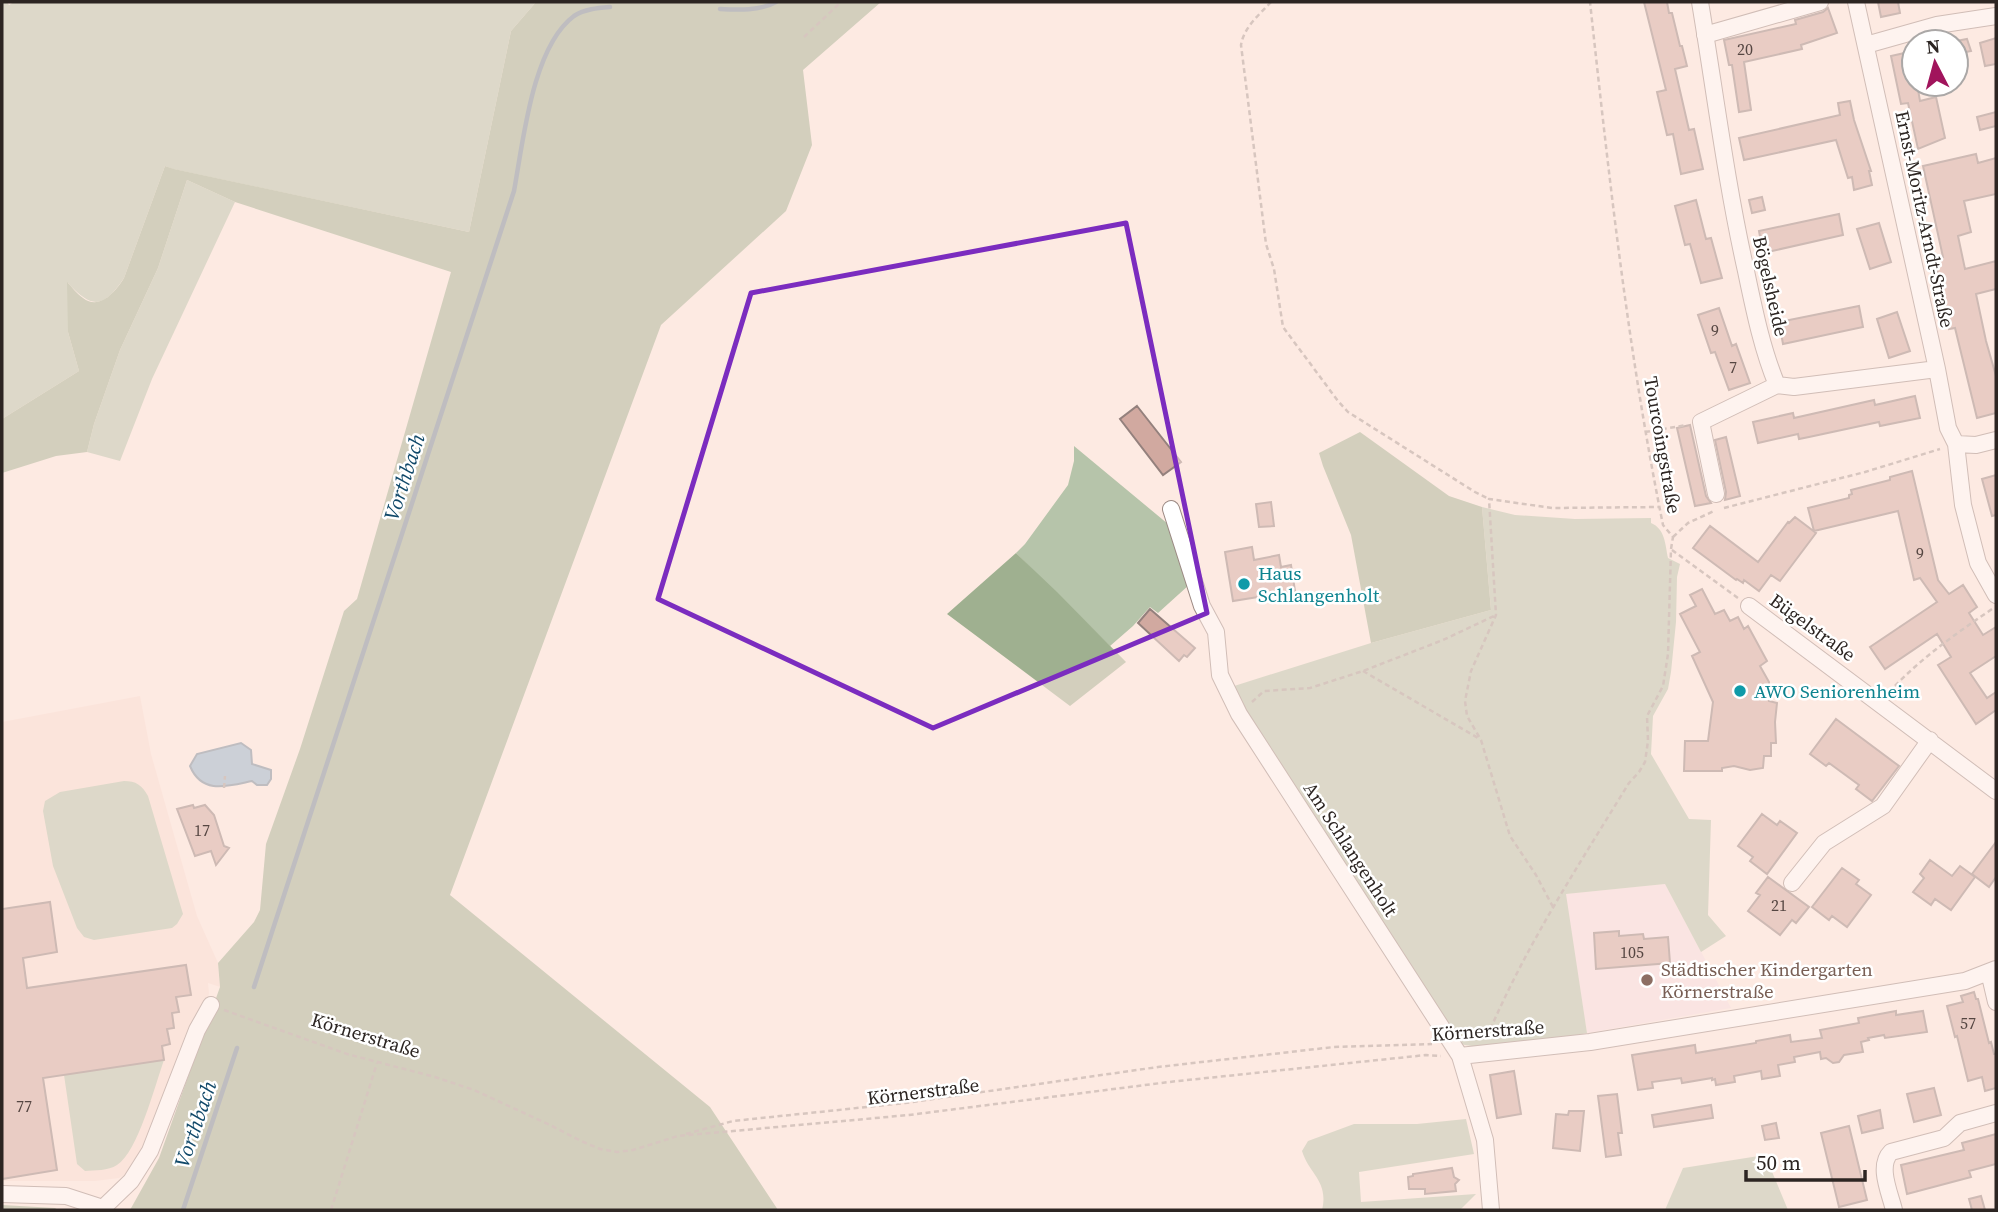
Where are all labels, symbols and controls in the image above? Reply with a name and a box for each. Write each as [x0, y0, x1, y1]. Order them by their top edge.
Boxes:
north arrow [1900, 28, 1970, 98]
text: N [1925, 32, 1942, 60]
house number: 20 [1737, 38, 1753, 60]
street label: Ernst-Moritz-Arndt-Straße [1889, 108, 1961, 330]
street label: Bögelsheide [1747, 233, 1795, 339]
house number: 9 [1711, 319, 1719, 341]
house number: 7 [1729, 356, 1737, 378]
street label: Tourcoingstraße [1638, 374, 1688, 516]
water label: Vorthbach [376, 429, 432, 524]
house number: 9 [1916, 542, 1924, 564]
place label: Haus Schlangenholt [1258, 560, 1380, 608]
marker: Haus Schlangenholt [1236, 576, 1252, 592]
street label: Bügelstraße [1765, 587, 1861, 667]
place label: AWO Seniorenheim [1754, 678, 1920, 704]
marker: AWO Seniorenheim [1732, 683, 1748, 699]
street label: Am Schlangenholt [1298, 777, 1405, 922]
house number: 17 [194, 819, 210, 841]
house number: 21 [1771, 894, 1787, 916]
house number: 105 [1620, 941, 1644, 963]
place label: Städtischer Kindergarten Körnerstraße [1661, 956, 1873, 1004]
marker: Städtischer Kindergarten Körnerstraße [1639, 972, 1655, 988]
street label: Körnerstraße [308, 1006, 424, 1064]
house number: 57 [1960, 1012, 1976, 1034]
street label: Körnerstraße [1431, 1013, 1545, 1047]
street label: Körnerstraße [865, 1071, 981, 1111]
water label: Vorthbach [167, 1076, 224, 1171]
house number: 77 [16, 1095, 32, 1117]
scale bar [1746, 1138, 1865, 1182]
text: 50 m [1756, 1148, 1801, 1177]

